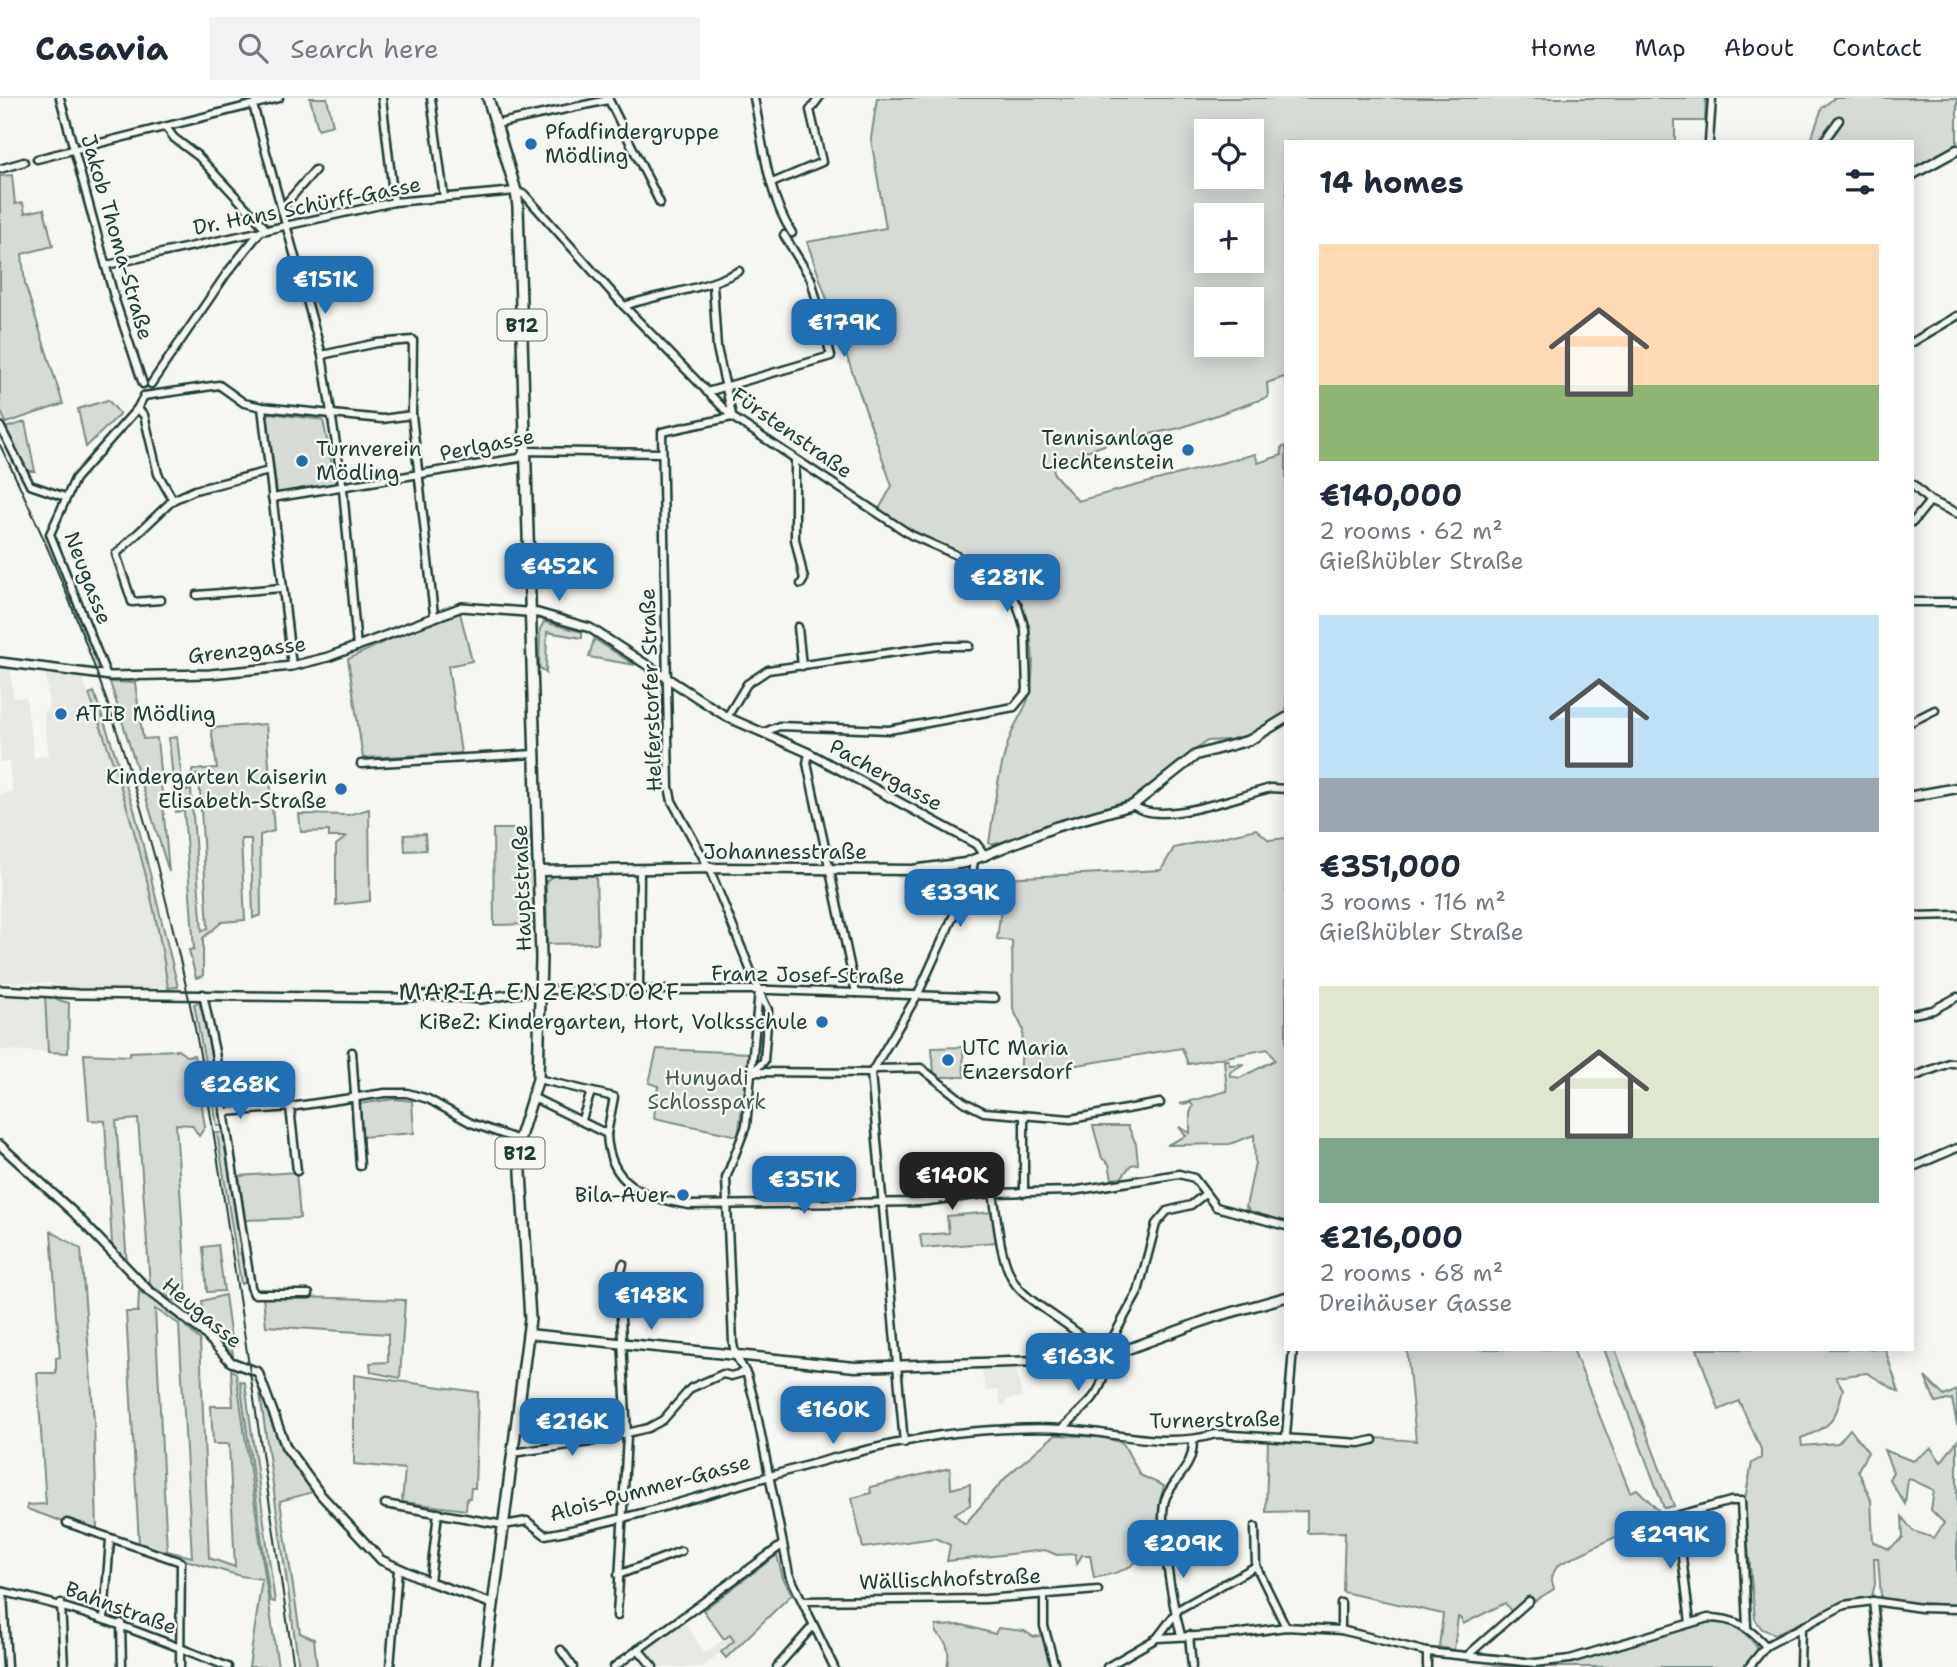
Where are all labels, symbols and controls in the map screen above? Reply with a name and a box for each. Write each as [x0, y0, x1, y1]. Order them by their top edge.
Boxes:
search box [210, 17, 700, 80]
text: Casavia [35, 26, 168, 71]
icon: search [234, 29, 272, 67]
text: Search here [290, 31, 439, 66]
text: Home [1530, 32, 1596, 64]
text: Map [1634, 32, 1686, 64]
text: About [1724, 32, 1794, 64]
text: Contact [1832, 32, 1922, 64]
place label: Pfadfindergruppe Mödling [545, 118, 719, 170]
map controls [1194, 119, 1264, 357]
button: locate [1194, 119, 1264, 189]
street label: Jakob Thoma-Straße [74, 131, 160, 343]
marker: Pfadfindergruppe Mödling [523, 136, 539, 152]
text: 14 homes [1319, 162, 1464, 203]
icon: filters [1841, 163, 1879, 201]
street label: Dr. Hans Schürff-Gasse [191, 170, 423, 242]
button: + [1194, 203, 1264, 273]
pin: €151K [276, 256, 374, 316]
text: €151K [292, 264, 358, 294]
button: − [1194, 287, 1264, 357]
icon: home [1536, 289, 1662, 415]
pin: €179K [795, 300, 893, 359]
text: €179K [807, 307, 881, 337]
road number: B12 [498, 310, 546, 341]
street label: Fürstenstraße [726, 381, 858, 485]
street label: Perlgasse [437, 422, 537, 468]
place label: Tennisanlage Liechtenstein [1041, 424, 1174, 476]
place label: Turnverein Mödling [316, 435, 422, 487]
marker: Tennisanlage Liechtenstein [1180, 442, 1196, 458]
marker: Turnverein Mödling [294, 453, 310, 469]
text: €140,000 [1319, 475, 1462, 516]
text: 2 rooms · 62 m² [1319, 516, 1503, 546]
street label: Neugasse [57, 528, 119, 628]
pin: €452K [510, 544, 608, 603]
text: Gießhübler Straße [1319, 546, 1524, 576]
text: €452K [521, 551, 597, 581]
pin: €281K [958, 554, 1056, 614]
text: €281K [970, 562, 1044, 592]
street label: Helferstorfer Straße [633, 588, 669, 792]
street label: Grenzgasse [187, 630, 307, 670]
icon: home [1536, 660, 1662, 786]
place label: ATIB Mödling [75, 700, 216, 728]
marker: ATIB Mödling [53, 706, 69, 722]
street label: Pachergasse [824, 732, 948, 818]
place label: Kindergarten Kaiserin Elisabeth-Straße [106, 763, 327, 815]
marker: Kindergarten Kaiserin Elisabeth-Straße [333, 781, 349, 797]
street label: Hauptstraße [506, 824, 538, 952]
street label: Johannesstraße [703, 838, 867, 866]
text: €351,000 [1319, 846, 1461, 887]
pin: €339K [911, 870, 1009, 929]
text: €339K [921, 877, 999, 907]
text: 3 rooms · 116 m² [1319, 887, 1506, 917]
text: Gießhübler Straße [1319, 917, 1524, 947]
street label: Franz Josef-Straße [711, 959, 905, 991]
district label: MARIA ENZERSDORF [399, 976, 681, 1008]
place label: KiBeZ: Kindergarten, Hort, Volksschule [419, 1008, 808, 1036]
marker: KiBeZ: Kindergarten, Hort, Volksschule [814, 1014, 830, 1030]
icon: home [1536, 1031, 1662, 1157]
place label: UTC Maria Enzersdorf [962, 1034, 1073, 1086]
marker: UTC Maria Enzersdorf [940, 1052, 956, 1068]
pin: €268K [191, 1062, 289, 1121]
park label: Hunyadi Schlosspark [648, 1064, 766, 1116]
text: €268K [200, 1069, 280, 1099]
road number: B12 [496, 1138, 544, 1168]
pin: €140K [903, 1152, 1001, 1212]
pin: €351K [755, 1156, 853, 1216]
text: €140K [915, 1160, 989, 1190]
text: €351K [768, 1164, 840, 1194]
place label: Bila-Auer [575, 1181, 669, 1209]
marker: Bila-Auer [675, 1187, 691, 1203]
text: €216,000 [1319, 1217, 1463, 1258]
text: 2 rooms · 68 m² [1319, 1258, 1503, 1288]
street label: Heugasse [156, 1271, 248, 1355]
pin: €148K [602, 1272, 700, 1332]
text: €148K [615, 1280, 687, 1310]
text: Dreihäuser Gasse [1319, 1288, 1513, 1318]
pin: €163K [1029, 1334, 1127, 1393]
text: €163K [1042, 1341, 1114, 1371]
pin: €160K [784, 1386, 882, 1446]
text: €160K [797, 1394, 869, 1424]
pin: €216K [523, 1398, 621, 1458]
street label: Turnerstraße [1149, 1405, 1281, 1435]
text: €216K [536, 1406, 608, 1436]
street label: Alois-Pummer-Gasse [546, 1448, 754, 1528]
pin: €299K [1621, 1512, 1719, 1571]
text: €299K [1631, 1519, 1709, 1549]
pin: €209K [1134, 1520, 1232, 1580]
text: €209K [1143, 1528, 1223, 1558]
street label: Wällischhofstraße [858, 1562, 1042, 1596]
street label: Bahnstraße [61, 1575, 181, 1641]

